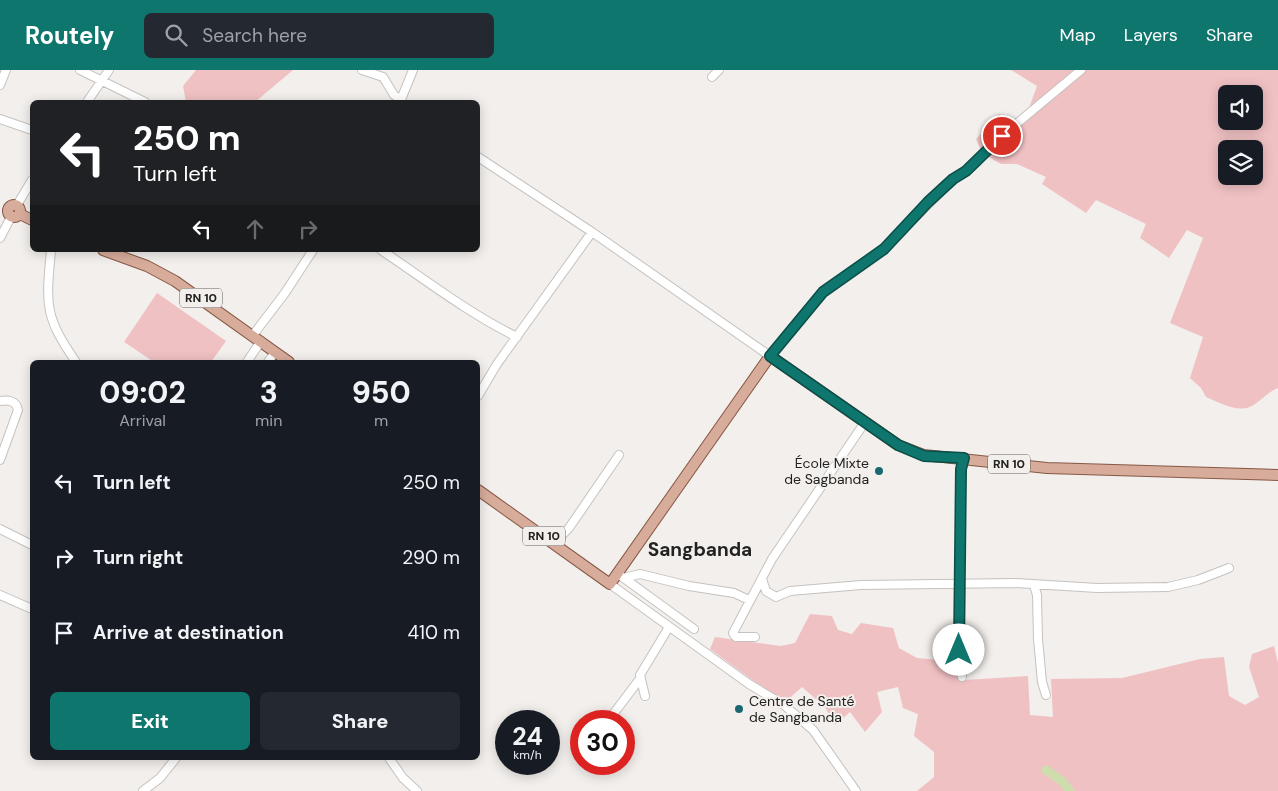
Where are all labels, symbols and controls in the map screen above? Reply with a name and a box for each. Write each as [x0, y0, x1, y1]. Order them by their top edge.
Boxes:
search box [144, 13, 494, 58]
text: Routely [25, 20, 114, 51]
icon: search [162, 21, 190, 49]
text: Search here [202, 23, 307, 48]
text: Map [1060, 23, 1096, 47]
text: Layers [1124, 23, 1178, 47]
text: Share [1206, 23, 1253, 47]
map controls [1218, 85, 1263, 185]
button: sound [1218, 85, 1263, 130]
text: 250 m [133, 115, 241, 161]
pin [981, 115, 1023, 157]
icon: left [50, 120, 115, 185]
icon: arrive [988, 122, 1016, 150]
button: layers [1218, 140, 1263, 185]
text: Turn left [133, 159, 217, 188]
icon: left [188, 215, 216, 243]
icon: ahead [241, 215, 269, 243]
icon: right [294, 215, 322, 243]
road number: RN 10 [180, 288, 222, 308]
text: 09:02 [99, 373, 186, 412]
text: 3 [260, 373, 278, 412]
text: 950 [352, 373, 411, 412]
text: Arrival [119, 410, 166, 431]
text: min [255, 410, 282, 431]
text: m [374, 410, 388, 431]
place label: École Mixte de Sagbanda [784, 454, 869, 488]
road number: RN 10 [988, 454, 1030, 474]
marker: École Mixte de Sagbanda [873, 465, 885, 477]
icon: left [50, 469, 78, 497]
text: Turn left [93, 470, 171, 495]
text: 250 m [402, 470, 460, 495]
road number: RN 10 [523, 526, 565, 546]
district label: Sangbanda [648, 537, 752, 562]
icon: right [50, 544, 78, 572]
text: Turn right [93, 545, 183, 570]
text: 290 m [402, 545, 460, 570]
icon: arrive [50, 619, 78, 647]
text: Arrive at destination [93, 620, 284, 645]
text: 410 m [408, 620, 460, 645]
position arrow [932, 623, 984, 675]
button: Exit [50, 692, 250, 750]
button: Share [260, 692, 460, 750]
place label: Centre de Santé de Sangbanda [749, 692, 855, 726]
marker: Centre de Santé de Sangbanda [733, 703, 745, 715]
speed limit sign: 30 [570, 710, 635, 775]
text: 24 [512, 720, 543, 753]
text: km/h [513, 747, 542, 763]

